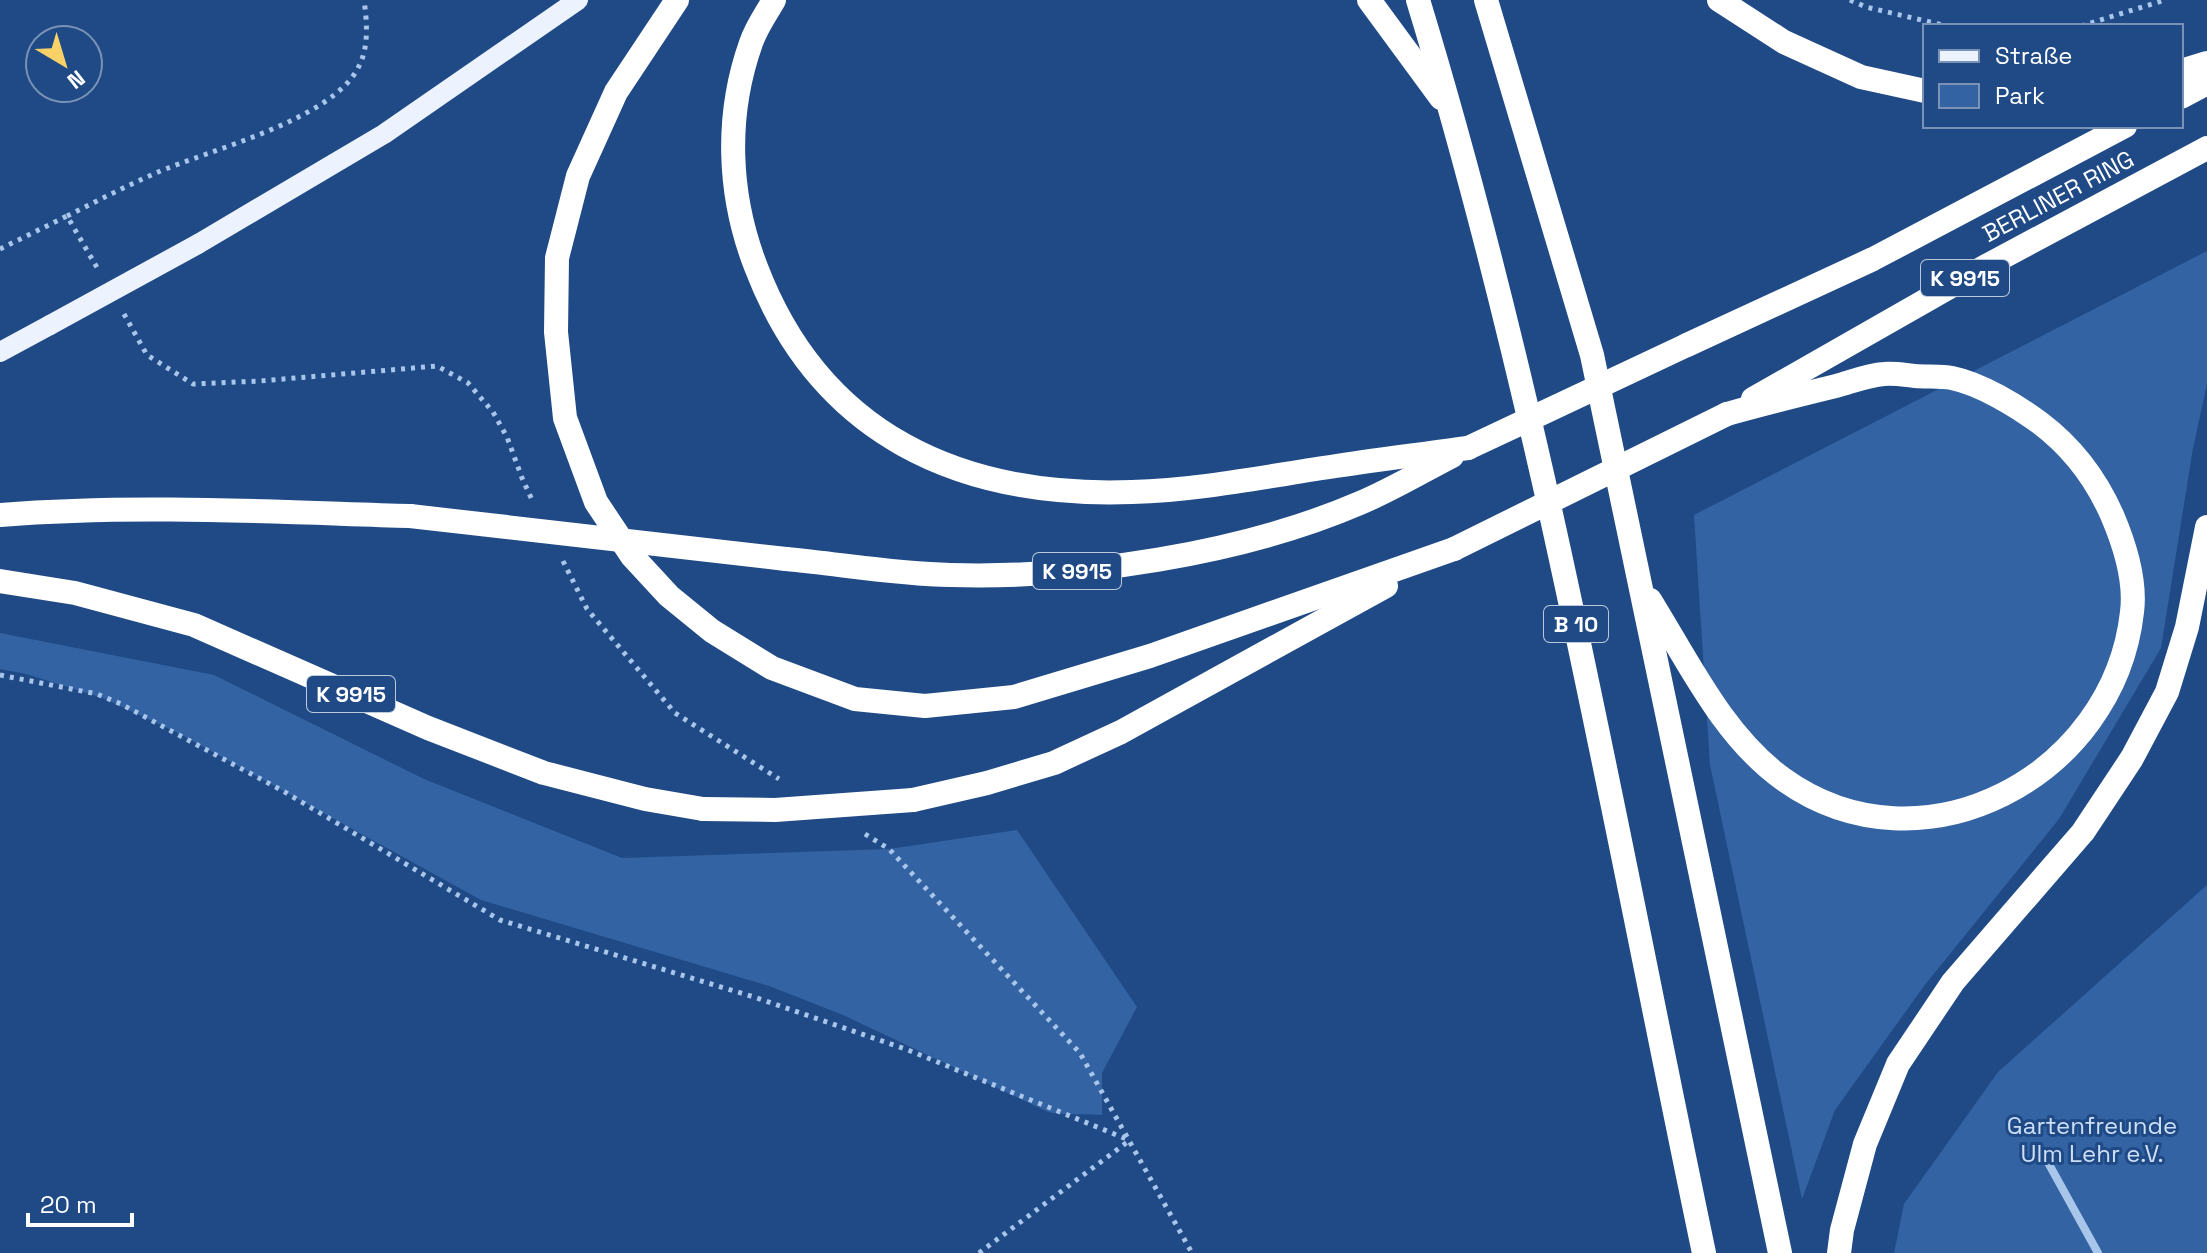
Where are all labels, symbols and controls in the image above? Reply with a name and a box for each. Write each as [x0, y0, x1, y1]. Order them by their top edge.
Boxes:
north arrow [24, 24, 104, 104]
legend [1923, 24, 2183, 128]
text: Straße [1995, 40, 2072, 71]
text: N [62, 64, 91, 95]
text: Park [1995, 80, 2045, 111]
street label: BERLINER RING [1977, 143, 2139, 249]
road number: K 9915 [1921, 260, 2009, 296]
road number: K 9915 [1033, 553, 1121, 589]
road number: B 10 [1544, 606, 1608, 642]
road number: K 9915 [307, 676, 395, 712]
park label: Gartenfreunde Ulm Lehr e.V. [2007, 1110, 2177, 1169]
scale bar [28, 1177, 132, 1227]
text: 20 m [40, 1189, 97, 1220]

